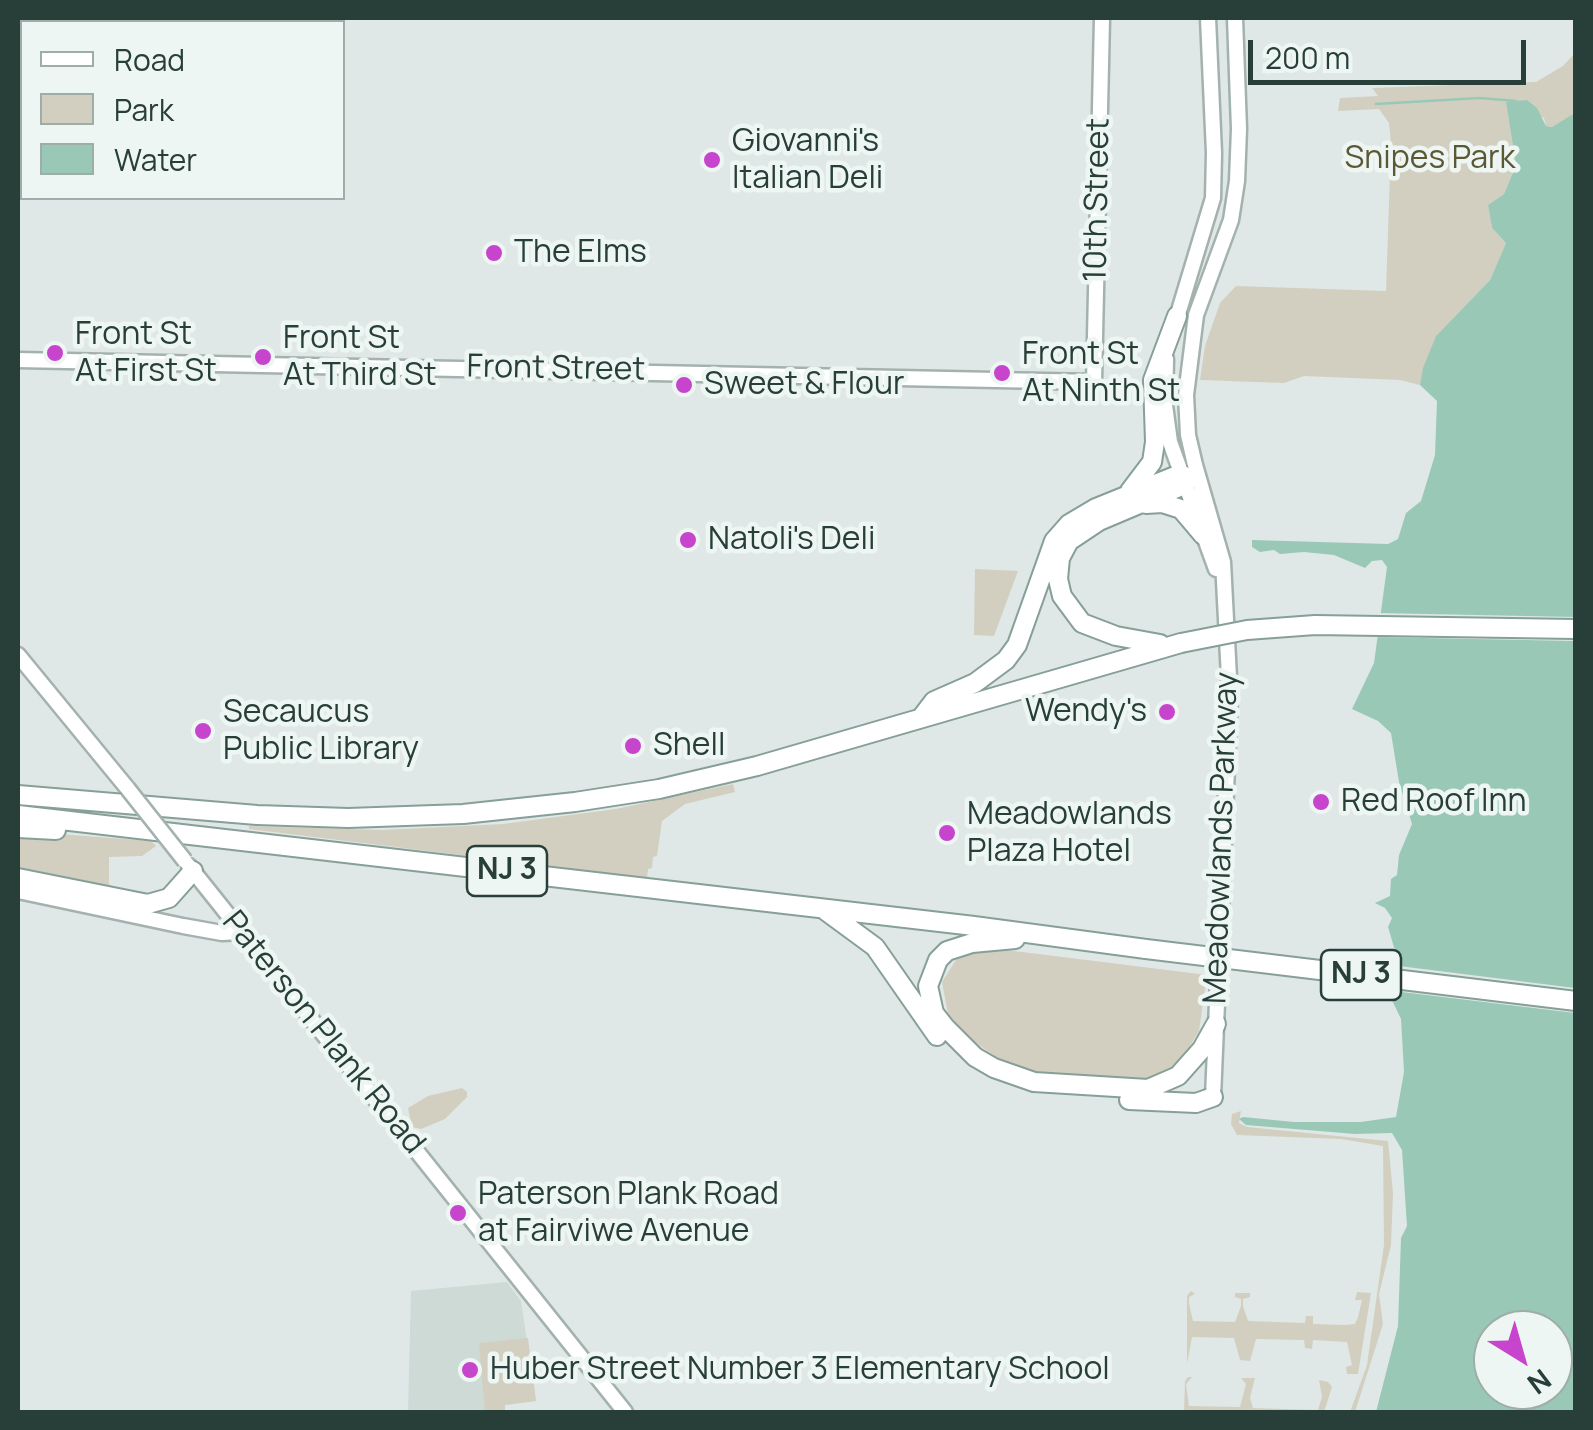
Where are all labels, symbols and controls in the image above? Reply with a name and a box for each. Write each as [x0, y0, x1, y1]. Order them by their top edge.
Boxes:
legend [20, 20, 345, 200]
scale bar [1253, 20, 1530, 82]
text: 200 m [1265, 37, 1350, 78]
text: Road [114, 39, 185, 80]
text: Park [114, 89, 174, 130]
street label: 10th Street [1077, 118, 1119, 282]
place label: Giovanni's Italian Deli [732, 123, 883, 198]
text: Water [114, 139, 197, 180]
park label: Snipes Park [1345, 140, 1515, 178]
marker: Giovanni's Italian Deli [701, 149, 723, 171]
place label: The Elms [514, 234, 647, 272]
marker: The Elms [483, 242, 505, 264]
place label: Front St At First St [75, 316, 217, 391]
place label: Front St At Third St [283, 320, 437, 395]
place label: Front St At Ninth St [1022, 336, 1180, 411]
marker: Front St At First St [44, 342, 66, 364]
marker: Front St At Third St [252, 346, 274, 368]
street label: Front Street [466, 348, 646, 390]
marker: Front St At Ninth St [991, 362, 1013, 384]
place label: Sweet & Flour [704, 366, 905, 404]
marker: Sweet & Flour [673, 374, 695, 396]
place label: Natoli's Deli [708, 521, 875, 559]
marker: Natoli's Deli [677, 529, 699, 551]
street label: Meadowlands Parkway [1197, 671, 1247, 1005]
place label: Wendy's [1025, 693, 1147, 731]
place label: Secaucus Public Library [223, 694, 419, 769]
marker: Wendy's [1156, 701, 1178, 723]
marker: Secaucus Public Library [192, 720, 214, 742]
place label: Shell [653, 727, 725, 765]
marker: Shell [622, 735, 644, 757]
place label: Red Roof Inn [1341, 783, 1527, 821]
marker: Red Roof Inn [1310, 791, 1332, 813]
place label: Meadowlands Plaza Hotel [967, 796, 1172, 871]
marker: Meadowlands Plaza Hotel [936, 822, 958, 844]
road number: NJ 3 [467, 846, 547, 896]
street label: Paterson Plank Road [213, 904, 433, 1162]
road number: NJ 3 [1321, 950, 1401, 1000]
place label: Paterson Plank Road at Fairviwe Avenue [478, 1176, 779, 1251]
marker: Paterson Plank Road at Fairviwe Avenue [447, 1202, 469, 1224]
north arrow [1473, 1310, 1573, 1410]
place label: Huber Street Number 3 Elementary School [490, 1351, 1110, 1389]
marker: Huber Street Number 3 Elementary School [459, 1359, 481, 1381]
text: N [1520, 1361, 1559, 1404]

